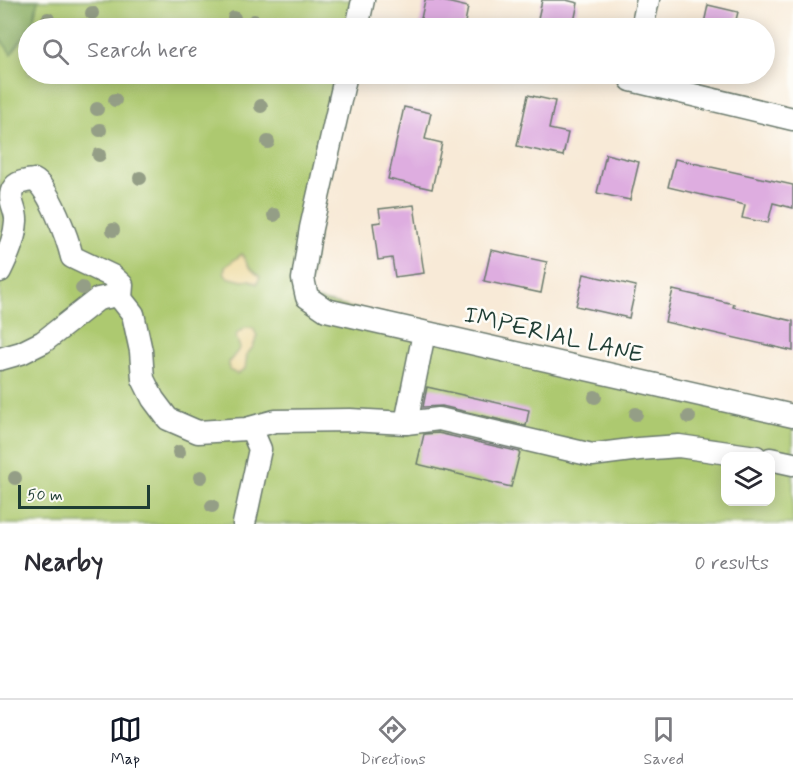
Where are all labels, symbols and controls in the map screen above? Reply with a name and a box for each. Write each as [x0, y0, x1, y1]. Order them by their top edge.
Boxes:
search box [18, 18, 775, 84]
icon: search [39, 35, 72, 68]
text: Search here [87, 37, 198, 65]
street label: IMPERIAL LANE [461, 300, 646, 371]
map controls [721, 452, 775, 506]
button: layers [721, 452, 775, 506]
scale bar [18, 482, 150, 510]
text: 50 m [27, 485, 63, 506]
text: Nearby [24, 546, 103, 580]
text: 0 results [695, 550, 769, 577]
tab: Map [109, 713, 142, 770]
tab: Directions [360, 713, 426, 770]
tab: Saved [644, 713, 684, 770]

